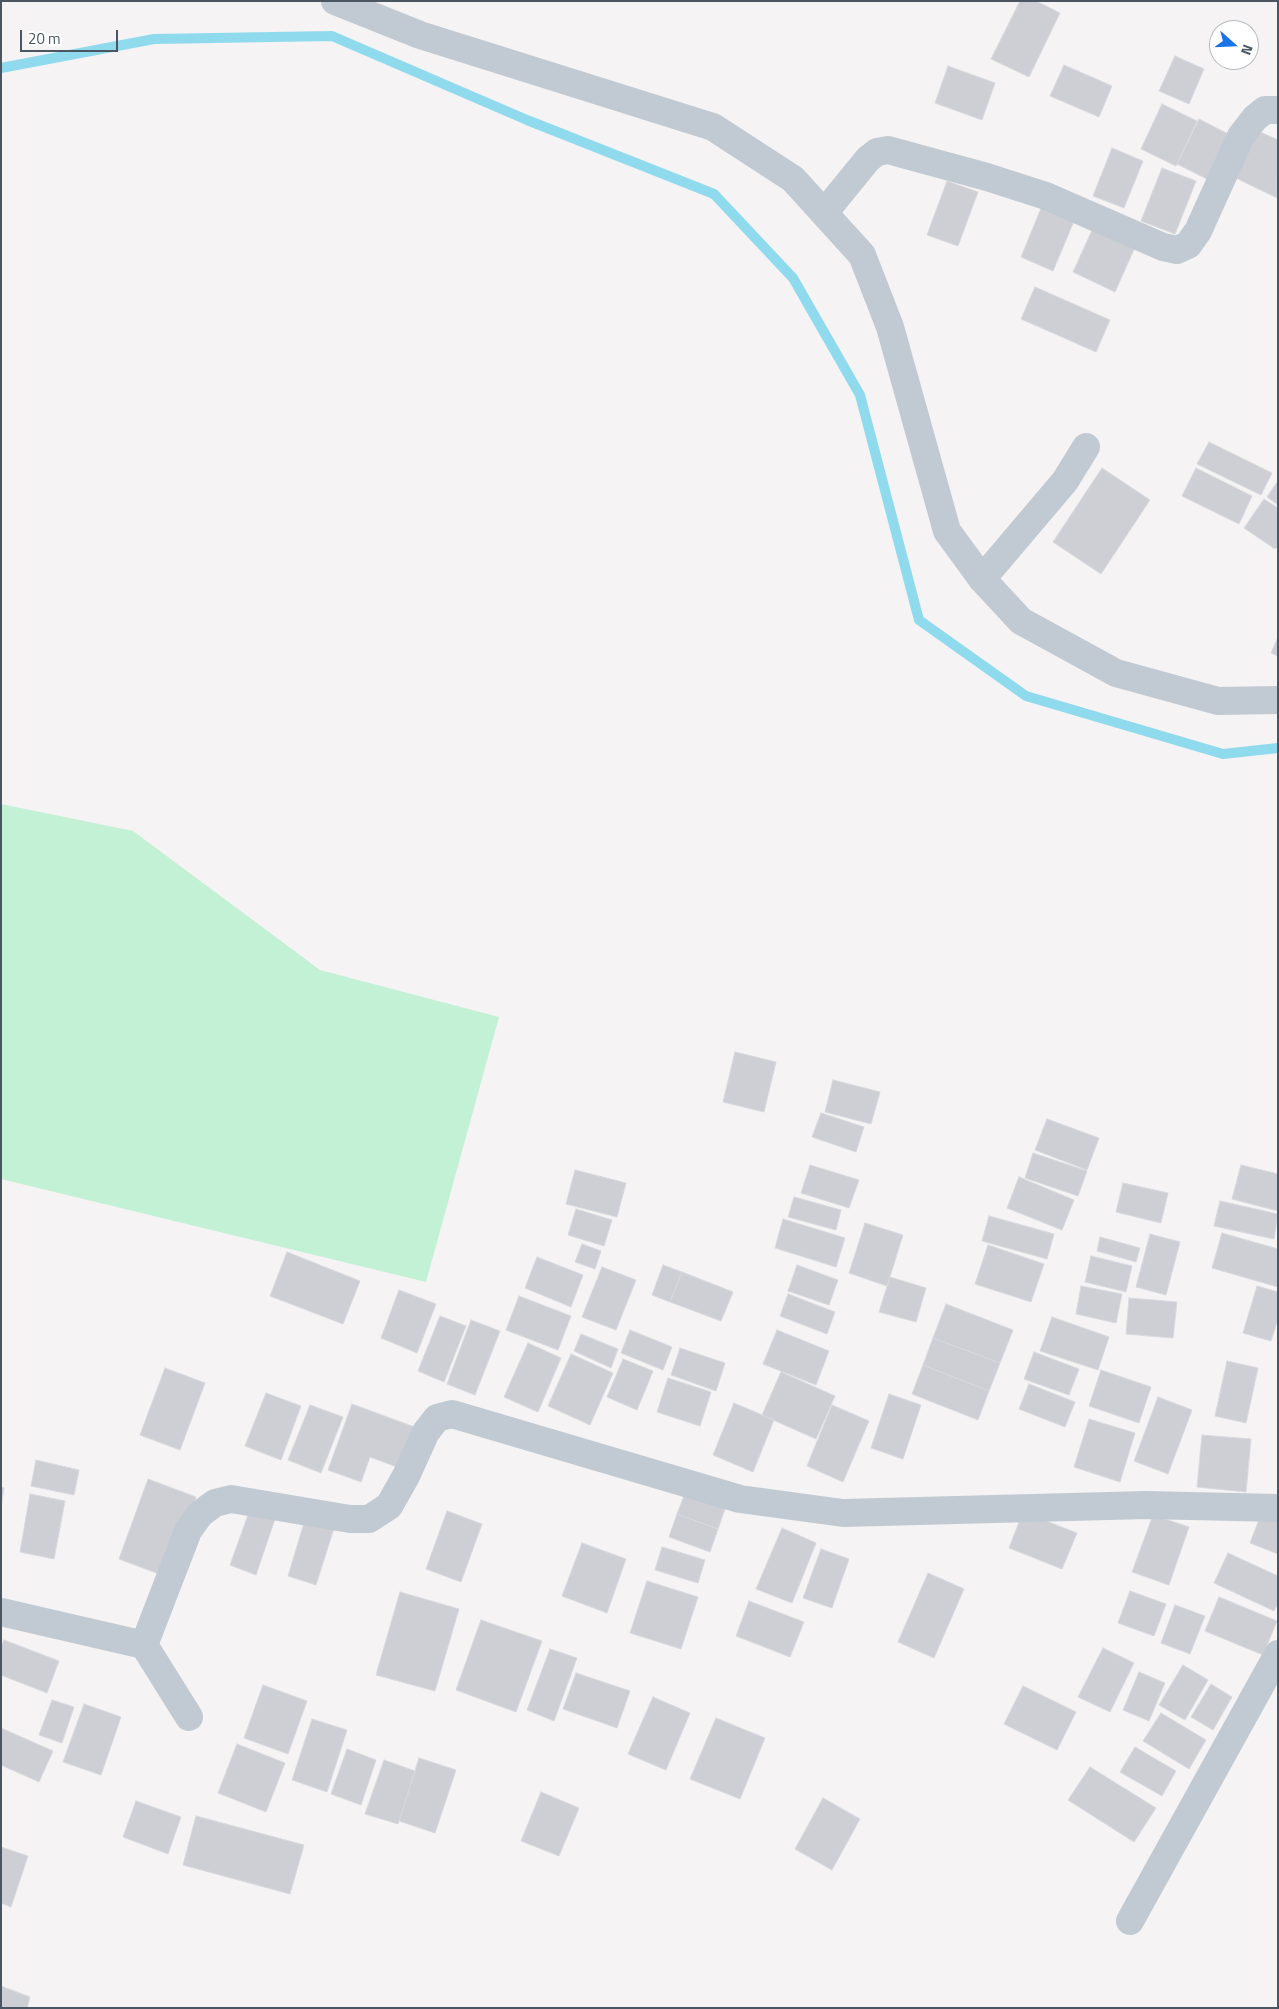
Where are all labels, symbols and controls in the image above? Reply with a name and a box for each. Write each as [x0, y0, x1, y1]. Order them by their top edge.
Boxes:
scale bar [22, 20, 120, 52]
north arrow [1209, 20, 1259, 70]
text: 20 m [28, 27, 61, 50]
text: N [1236, 42, 1259, 58]

